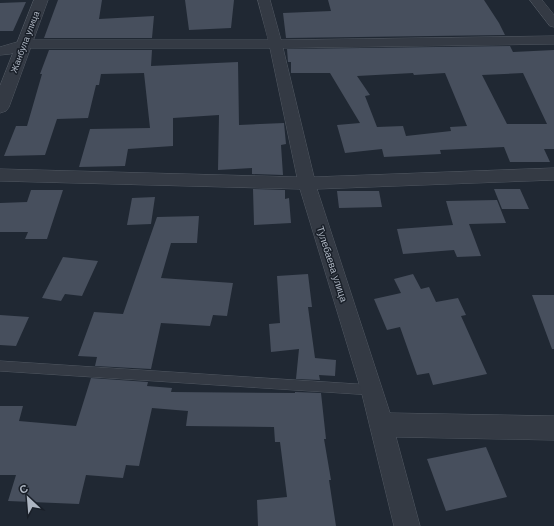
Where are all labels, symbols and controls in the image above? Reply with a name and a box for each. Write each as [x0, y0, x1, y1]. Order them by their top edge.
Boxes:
street label: Жанбула улица [9, 10, 41, 74]
street label: Тулебаева улица [315, 225, 350, 304]
north arrow [8, 478, 48, 518]
text: С [17, 482, 30, 496]

